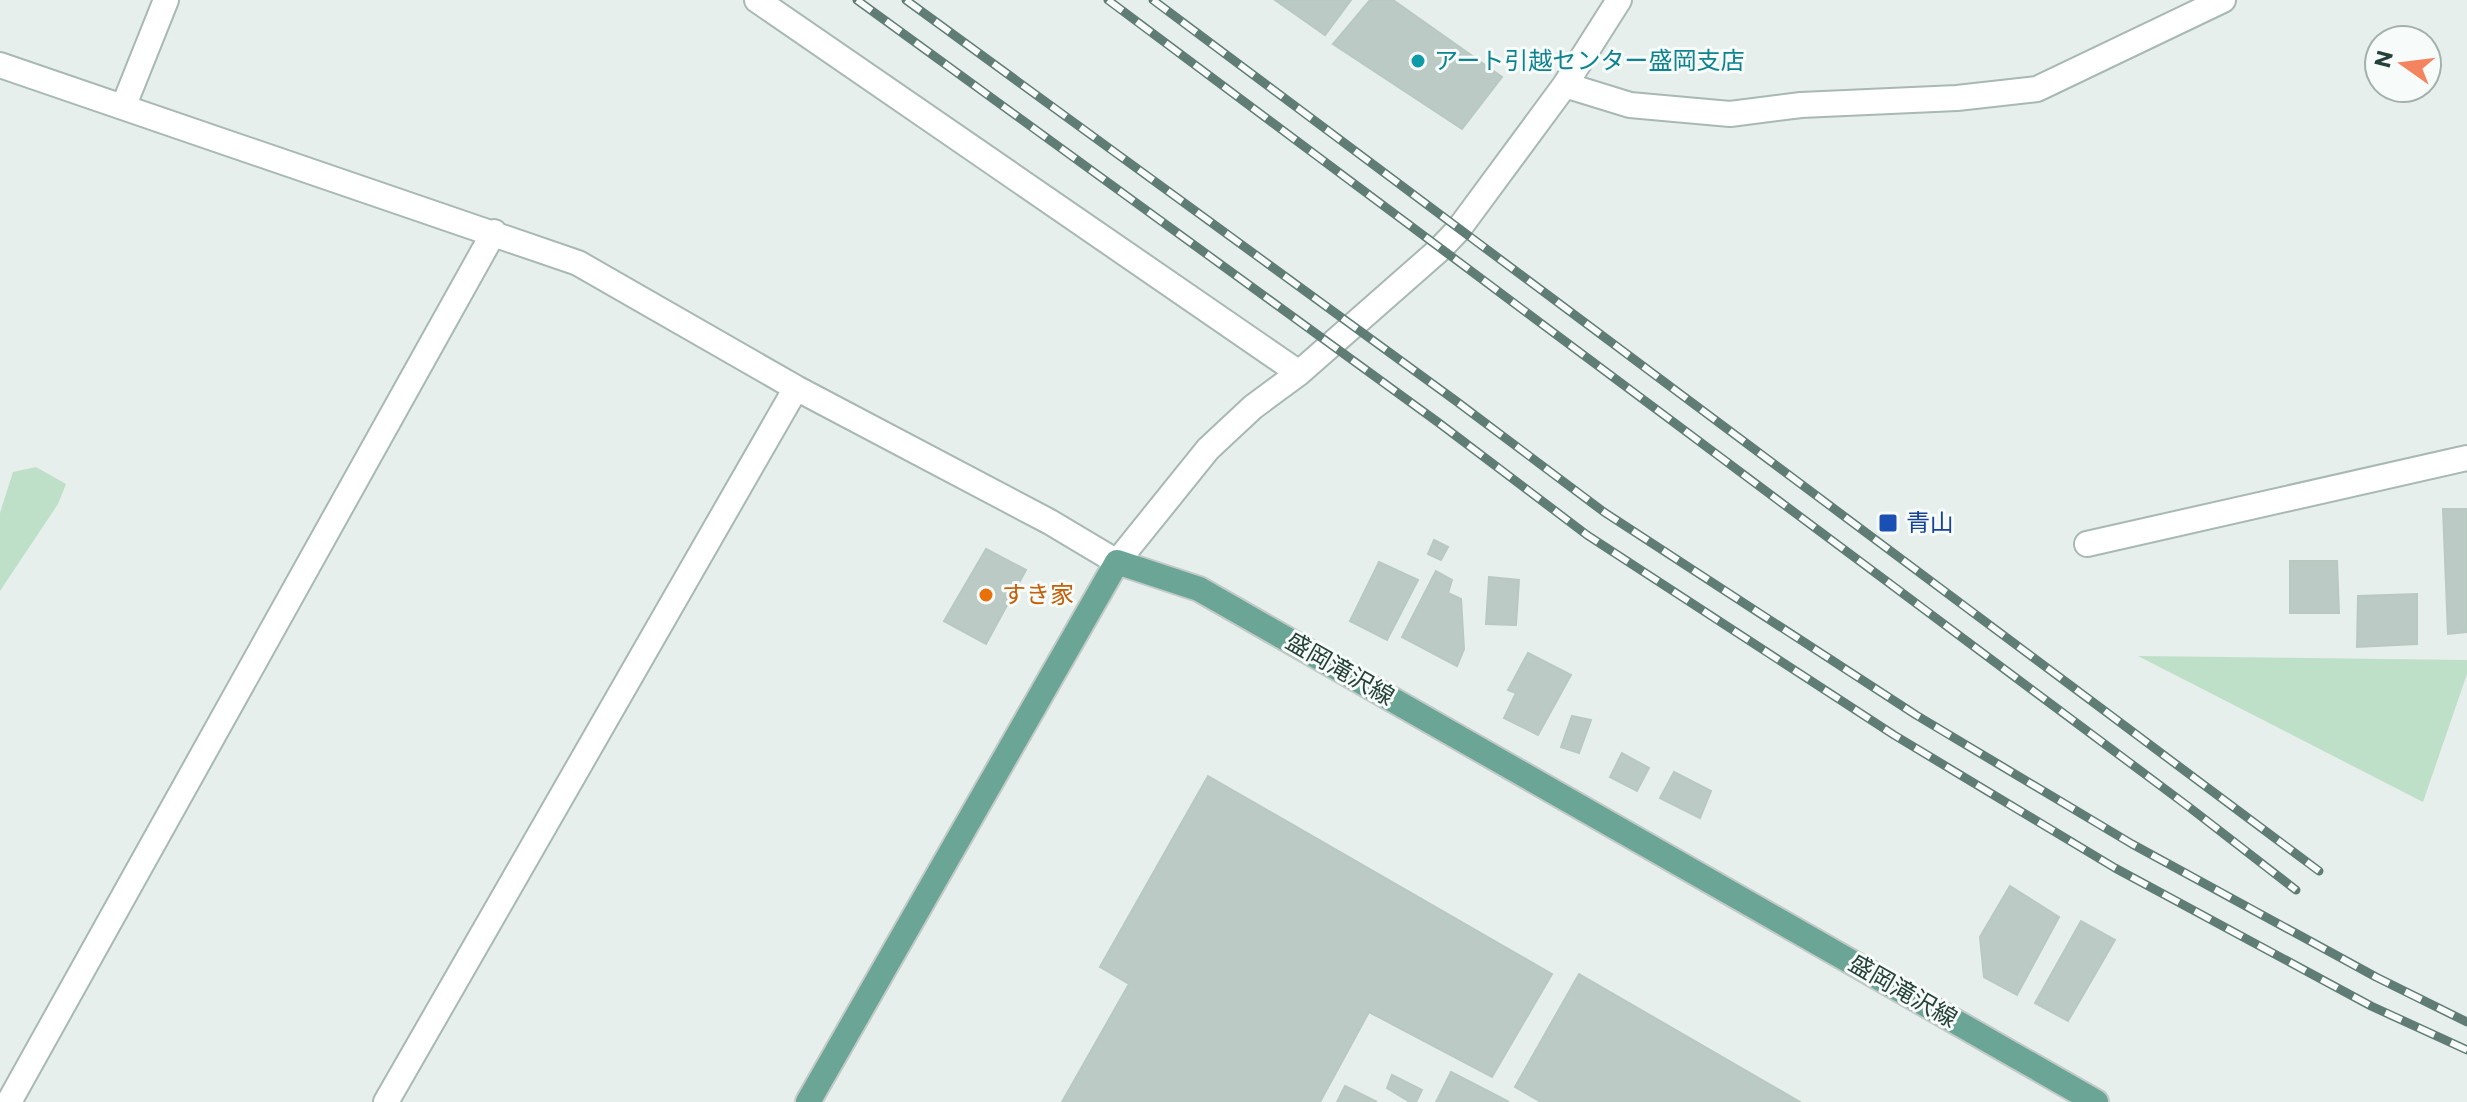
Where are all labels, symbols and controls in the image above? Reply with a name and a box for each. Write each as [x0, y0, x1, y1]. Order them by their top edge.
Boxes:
north arrow [2363, 24, 2443, 104]
place label: アート引越センター盛岡支店 [1434, 45, 1745, 74]
text: N [2368, 48, 2398, 70]
marker: アート引越センター盛岡支店 [1409, 52, 1427, 70]
place label: 青山 [1906, 507, 1954, 536]
marker: 青山 [1877, 512, 1899, 534]
place label: すき家 [1002, 579, 1074, 608]
marker: すき家 [977, 586, 995, 604]
street label: 盛岡滝沢線 [1282, 625, 1400, 710]
street label: 盛岡滝沢線 [1845, 947, 1963, 1032]

